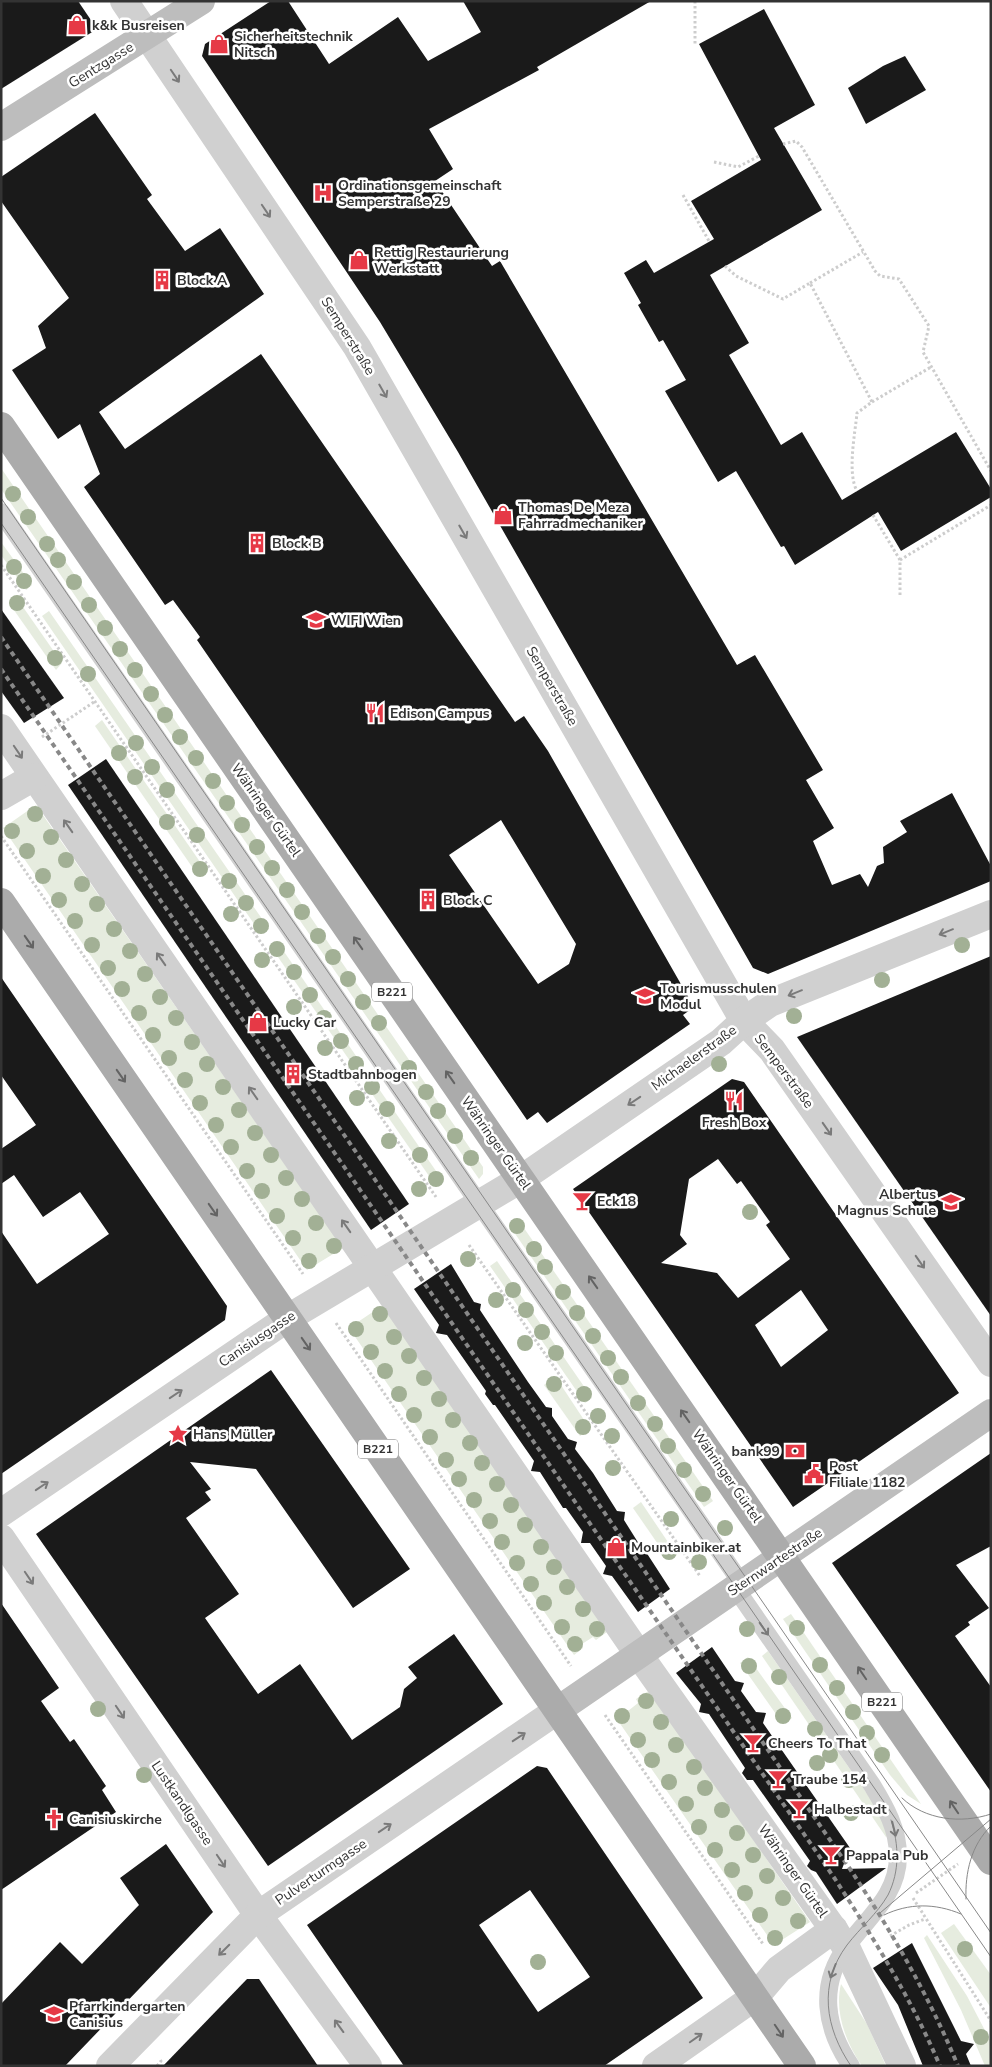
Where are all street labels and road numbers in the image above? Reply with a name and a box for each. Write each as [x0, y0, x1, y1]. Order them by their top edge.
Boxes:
street label: Gentzgasse [65, 38, 137, 92]
street label: Semperstraße [316, 293, 380, 379]
street label: Semperstraße [522, 643, 582, 729]
street label: Währinger Gürtel [227, 759, 306, 861]
road number: B221 [372, 982, 412, 1002]
street label: Michaelerstraße [648, 1021, 740, 1095]
street label: Semperstraße [750, 1030, 818, 1112]
street label: Währinger Gürtel [457, 1092, 536, 1194]
street label: Canisiusgasse [215, 1306, 299, 1372]
street label: Währinger Gürtel [688, 1425, 767, 1527]
road number: B221 [358, 1440, 398, 1458]
street label: Sternwartestraße [724, 1523, 826, 1601]
road number: B221 [862, 1692, 902, 1711]
street label: Lustkandlgasse [147, 1757, 217, 1849]
street label: Währinger Gürtel [754, 1820, 833, 1922]
street label: Pulverturmgasse [271, 1834, 371, 1910]

